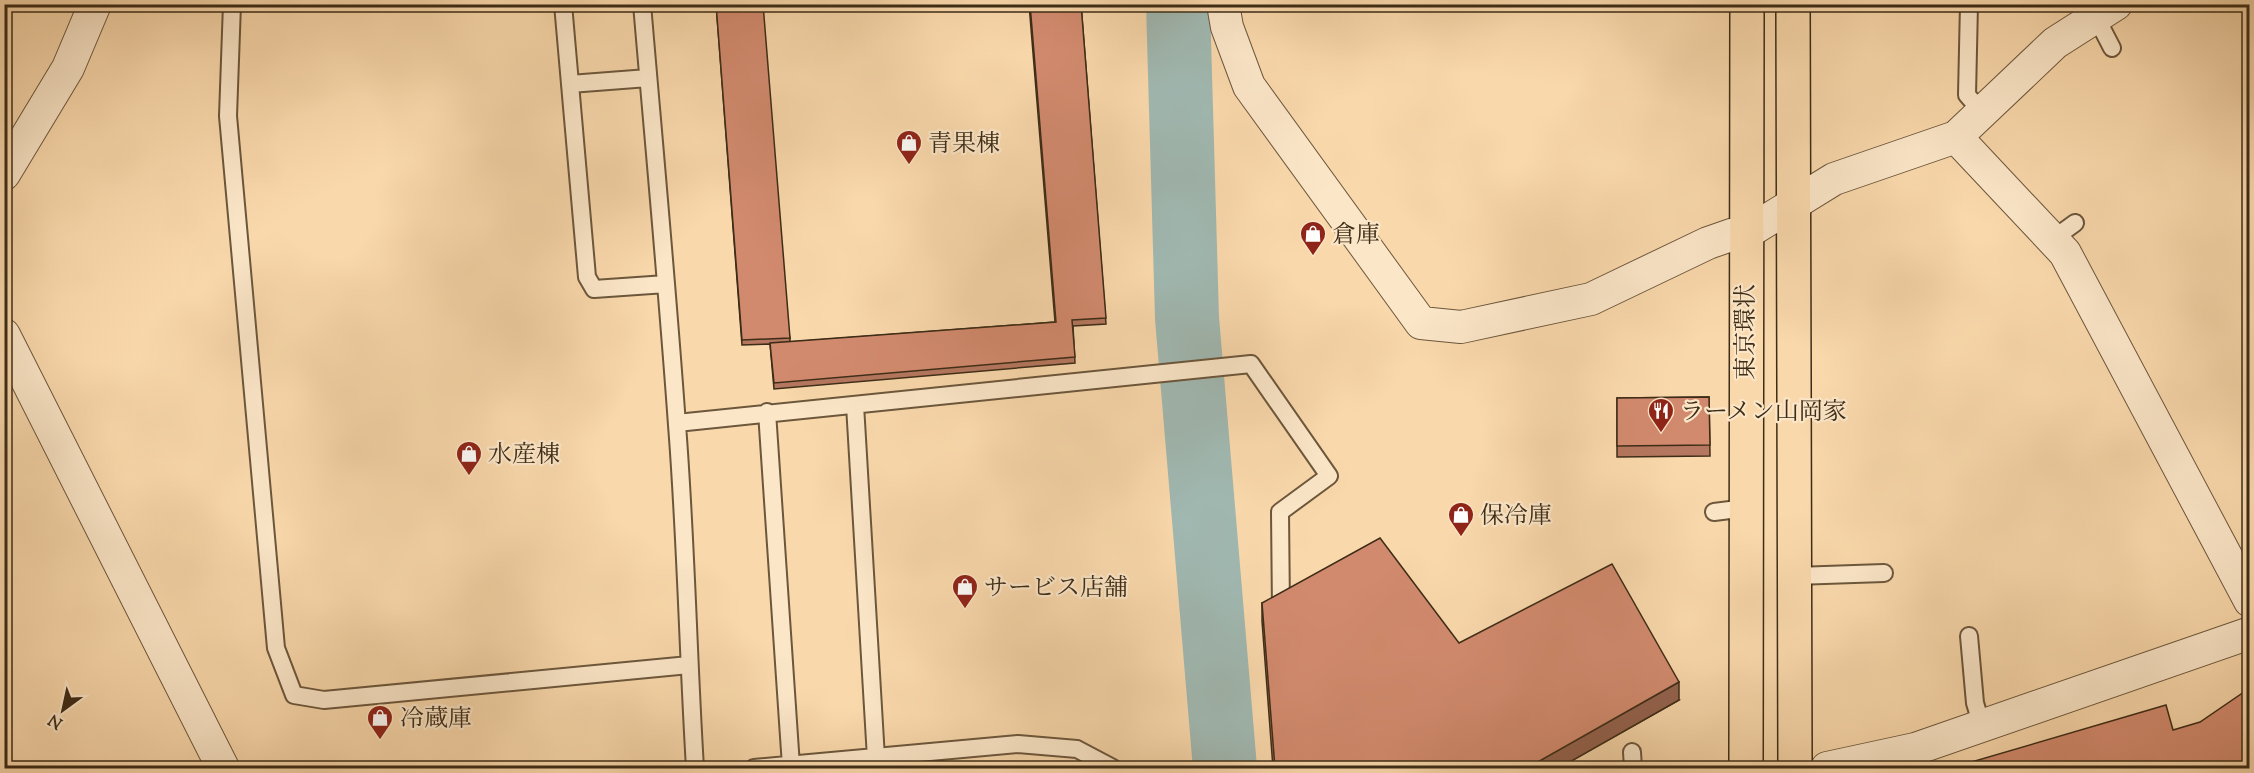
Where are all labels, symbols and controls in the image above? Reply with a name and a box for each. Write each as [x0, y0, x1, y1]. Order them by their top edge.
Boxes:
shop icon: 青果棟 [894, 128, 924, 166]
place label: 青果棟 [928, 128, 1000, 162]
shop icon: 倉庫 [1298, 219, 1328, 257]
place label: 倉庫 [1332, 219, 1380, 253]
street label: 東京環状 [1730, 284, 1764, 380]
restaurant icon: ラーメン山岡家 [1646, 396, 1676, 434]
place label: ラーメン山岡家 [1680, 396, 1847, 430]
shop icon: 水産棟 [454, 439, 484, 477]
place label: 水産棟 [488, 439, 560, 473]
shop icon: 保冷庫 [1446, 500, 1476, 538]
place label: 保冷庫 [1480, 500, 1552, 534]
shop icon: サービス店舗 [950, 572, 980, 610]
place label: サービス店舗 [984, 572, 1128, 606]
north arrow [33, 680, 93, 740]
shop icon: 冷蔵庫 [365, 703, 395, 741]
place label: 冷蔵庫 [400, 703, 472, 737]
text: N [44, 707, 68, 734]

